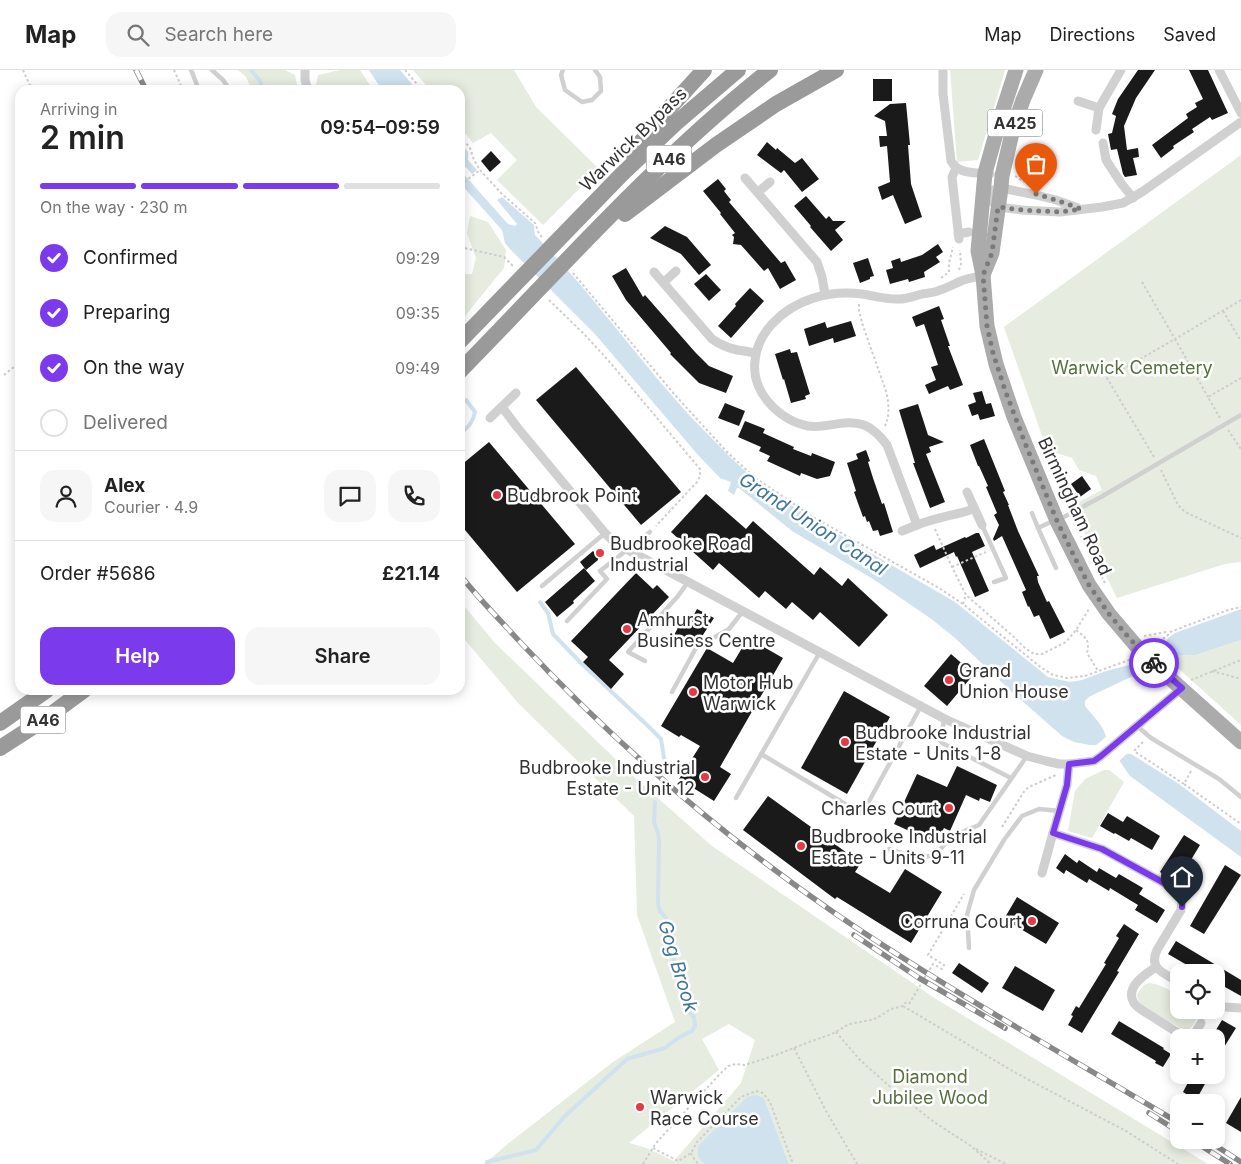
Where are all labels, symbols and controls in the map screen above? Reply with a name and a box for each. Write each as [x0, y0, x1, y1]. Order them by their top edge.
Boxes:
search box [106, 12, 456, 57]
text: Map [25, 20, 76, 49]
icon: search [124, 21, 152, 49]
text: Search here [164, 23, 273, 46]
text: Map [984, 24, 1022, 45]
text: Directions [1050, 24, 1135, 45]
text: Saved [1163, 24, 1216, 45]
street label: Warwick Bypass [575, 83, 691, 195]
text: Arriving in [40, 99, 117, 119]
road number: A425 [988, 110, 1042, 136]
text: 09:54–09:59 [320, 116, 440, 139]
text: 2 min [40, 118, 125, 157]
pin [1015, 143, 1057, 194]
road number: A46 [646, 146, 692, 172]
icon: bag [1022, 150, 1050, 178]
text: On the way · 230 m [40, 197, 187, 217]
icon: check [40, 244, 68, 272]
text: Confirmed [83, 246, 178, 269]
text: 09:29 [396, 248, 440, 268]
icon: check [40, 299, 68, 327]
text: Preparing [83, 301, 170, 324]
text: 09:35 [396, 303, 440, 323]
icon: check [40, 354, 68, 382]
text: On the way [83, 356, 185, 379]
park label: Warwick Cemetery [1051, 357, 1213, 378]
text: 09:49 [395, 358, 440, 378]
text: Delivered [83, 411, 168, 434]
street label: Birmingham Road [1034, 434, 1116, 578]
water label: Grand Union Canal [735, 468, 892, 581]
button: person [40, 470, 92, 522]
button: chat [324, 470, 376, 522]
button: phone [388, 470, 440, 522]
text: Alex [104, 474, 145, 497]
place label: Budbrook Point [507, 485, 638, 506]
marker: Budbrook Point [491, 489, 503, 501]
text: Courier · 4.9 [104, 497, 198, 517]
place label: Budbrooke Road Industrial [610, 533, 751, 575]
marker: Budbrooke Road Industrial [594, 547, 606, 559]
text: Order #5686 [40, 562, 155, 585]
text: £21.14 [382, 562, 440, 585]
place label: Amhurst Business Centre [637, 609, 776, 651]
marker: Amhurst Business Centre [621, 623, 633, 635]
button: Help [40, 627, 235, 685]
button: Share [245, 627, 440, 685]
courier [1129, 638, 1179, 688]
icon: bike [1140, 649, 1168, 677]
place label: Grand Union House [959, 660, 1069, 702]
place label: Motor Hub Warwick [703, 672, 793, 714]
marker: Grand Union House [943, 674, 955, 686]
marker: Motor Hub Warwick [687, 686, 699, 698]
road number: A46 [20, 706, 66, 734]
place label: Budbrooke Industrial Estate - Units 1-8 [855, 722, 1031, 764]
marker: Budbrooke Industrial Estate - Units 1-8 [839, 736, 851, 748]
place label: Budbrooke Industrial Estate - Unit 12 [519, 757, 695, 799]
marker: Budbrooke Industrial Estate - Unit 12 [699, 771, 711, 783]
place label: Charles Court [821, 798, 939, 819]
marker: Charles Court [943, 802, 955, 814]
place label: Budbrooke Industrial Estate - Units 9-11 [811, 826, 987, 868]
marker: Budbrooke Industrial Estate - Units 9-11 [795, 840, 807, 852]
pin [1161, 856, 1203, 907]
icon: home [1168, 863, 1196, 891]
place label: Corruna Court [900, 911, 1022, 932]
marker: Corruna Court [1026, 915, 1038, 927]
water label: Gog Brook [653, 917, 703, 1015]
map controls [1170, 964, 1225, 1149]
button: locate [1170, 964, 1225, 1019]
button: + [1170, 1029, 1225, 1084]
park label: Diamond Jubilee Wood [872, 1066, 988, 1108]
place label: Warwick Race Course [650, 1087, 759, 1129]
button: − [1170, 1094, 1225, 1149]
marker: Warwick Race Course [634, 1101, 646, 1113]

